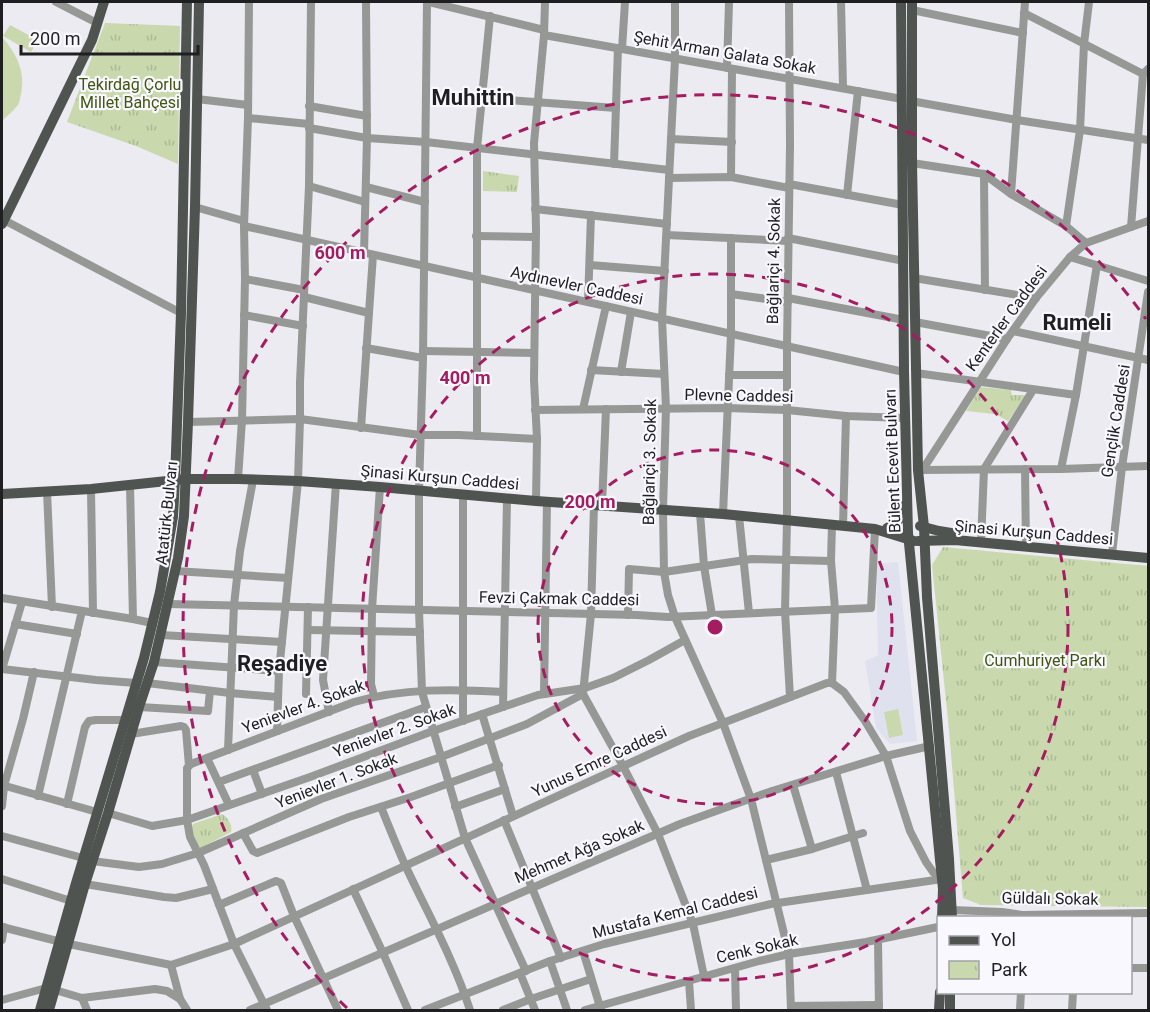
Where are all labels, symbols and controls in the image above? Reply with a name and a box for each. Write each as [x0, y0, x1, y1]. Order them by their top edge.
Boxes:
scale bar [21, 18, 198, 56]
street label: Şehit Arman Galata Sokak [632, 27, 819, 78]
text: 200 m [30, 28, 81, 49]
park label: Tekirdağ Çorlu Millet Bahçesi [79, 75, 181, 112]
district label: Muhittin [432, 85, 514, 110]
street label: Bağlariçi 4. Sokak [763, 197, 784, 324]
text: 600 m [314, 242, 366, 263]
street label: Aydınevler Caddesi [509, 262, 645, 309]
street label: Kenterler Caddesi [962, 262, 1051, 375]
district label: Rumeli [1043, 310, 1112, 335]
street label: Gençlik Caddesi [1097, 363, 1134, 479]
text: 400 m [439, 367, 491, 388]
street label: Plevne Caddesi [684, 385, 794, 406]
street label: Bülent Ecevit Bulvarı [880, 389, 905, 533]
street label: Bağlariçi 3. Sokak [639, 398, 660, 525]
street label: Atatürk Bulvarı [152, 460, 181, 566]
street label: Şinasi Kurşun Caddesi [360, 461, 520, 494]
text: 200 m [564, 491, 616, 512]
street label: Şinasi Kurşun Caddesi [954, 516, 1114, 549]
street label: Fevzi Çakmak Caddesi [479, 588, 639, 609]
centre of rings [705, 617, 725, 637]
district label: Reşadiye [237, 651, 327, 676]
park label: Cumhuriyet Parkı [984, 651, 1106, 670]
street label: Yenievler 4. Sokak [239, 675, 368, 737]
street label: Yenievler 2. Sokak [330, 699, 459, 761]
street label: Yunus Emre Caddesi [529, 722, 670, 801]
street label: Yenievler 1. Sokak [273, 748, 401, 812]
street label: Mehmet Ağa Sokak [512, 815, 648, 887]
street label: Mustafa Kemal Caddesi [590, 883, 760, 942]
street label: Güldalı Sokak [1001, 888, 1099, 909]
legend [937, 916, 1132, 994]
text: Yol [991, 929, 1016, 950]
street label: Cenk Sokak [714, 930, 801, 967]
text: Park [991, 959, 1028, 980]

